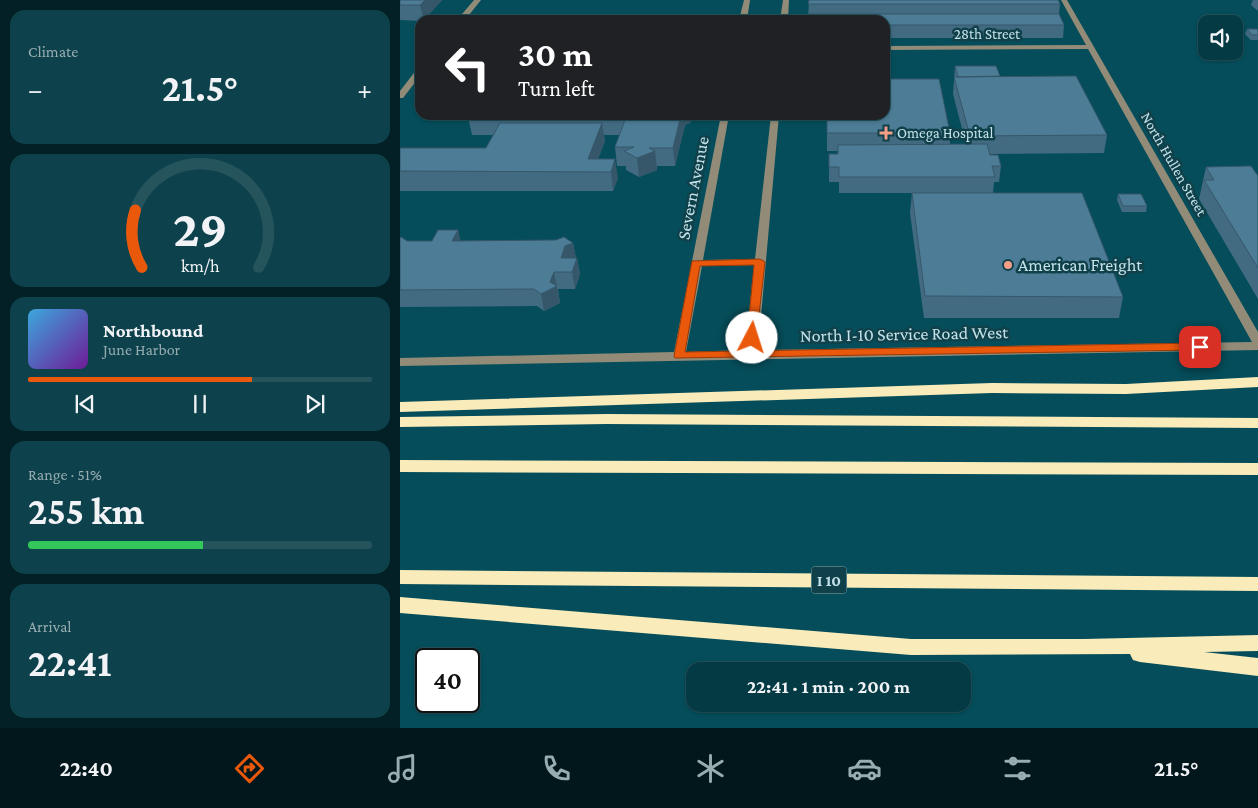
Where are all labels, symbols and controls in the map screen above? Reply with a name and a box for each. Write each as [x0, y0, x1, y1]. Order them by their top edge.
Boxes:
map controls [1198, 15, 1243, 60]
button: sound [1198, 15, 1243, 60]
street label: 28th Street [954, 26, 1021, 42]
icon: left [435, 35, 500, 100]
text: 30 m [518, 35, 593, 74]
text: Climate [28, 43, 78, 60]
text: 21.5° [162, 67, 238, 109]
text: − [28, 74, 43, 105]
text: + [357, 74, 372, 105]
text: Turn left [518, 76, 595, 101]
street label: North Hullen Street [1138, 109, 1211, 219]
place label: Omega Hospital [897, 125, 993, 142]
marker: Omega Hospital [879, 126, 893, 140]
street label: Severn Avenue [673, 135, 713, 241]
text: 29 [173, 199, 227, 257]
place label: American Freight [1018, 255, 1143, 275]
text: km/h [181, 256, 220, 276]
marker: American Freight [1002, 259, 1014, 271]
position arrow [725, 311, 777, 363]
text: Northbound [103, 320, 203, 341]
street label: North I-10 Service Road West [800, 322, 1009, 346]
pin [1179, 326, 1221, 368]
icon: arrive [1186, 333, 1214, 361]
text: June Harbor [103, 341, 180, 358]
icon: previous [71, 390, 99, 418]
icon: pause [186, 390, 214, 418]
icon: next [301, 390, 329, 418]
text: Range · 51% [28, 466, 102, 483]
text: 255 km [28, 490, 144, 532]
road number: I 10 [812, 566, 846, 594]
text: Arrival [28, 618, 72, 635]
text: 22:41 [28, 642, 111, 684]
speed limit sign: 40 [415, 648, 480, 713]
text: 22:41 · 1 min · 200 m [747, 676, 910, 697]
icon: directions [232, 751, 267, 786]
icon: music [385, 751, 420, 786]
icon: phone [539, 751, 574, 786]
icon: climate [693, 751, 728, 786]
icon: car [847, 751, 882, 786]
icon: filters [1000, 751, 1035, 786]
text: 22:40 [59, 756, 113, 781]
text: 21.5° [1154, 756, 1199, 781]

